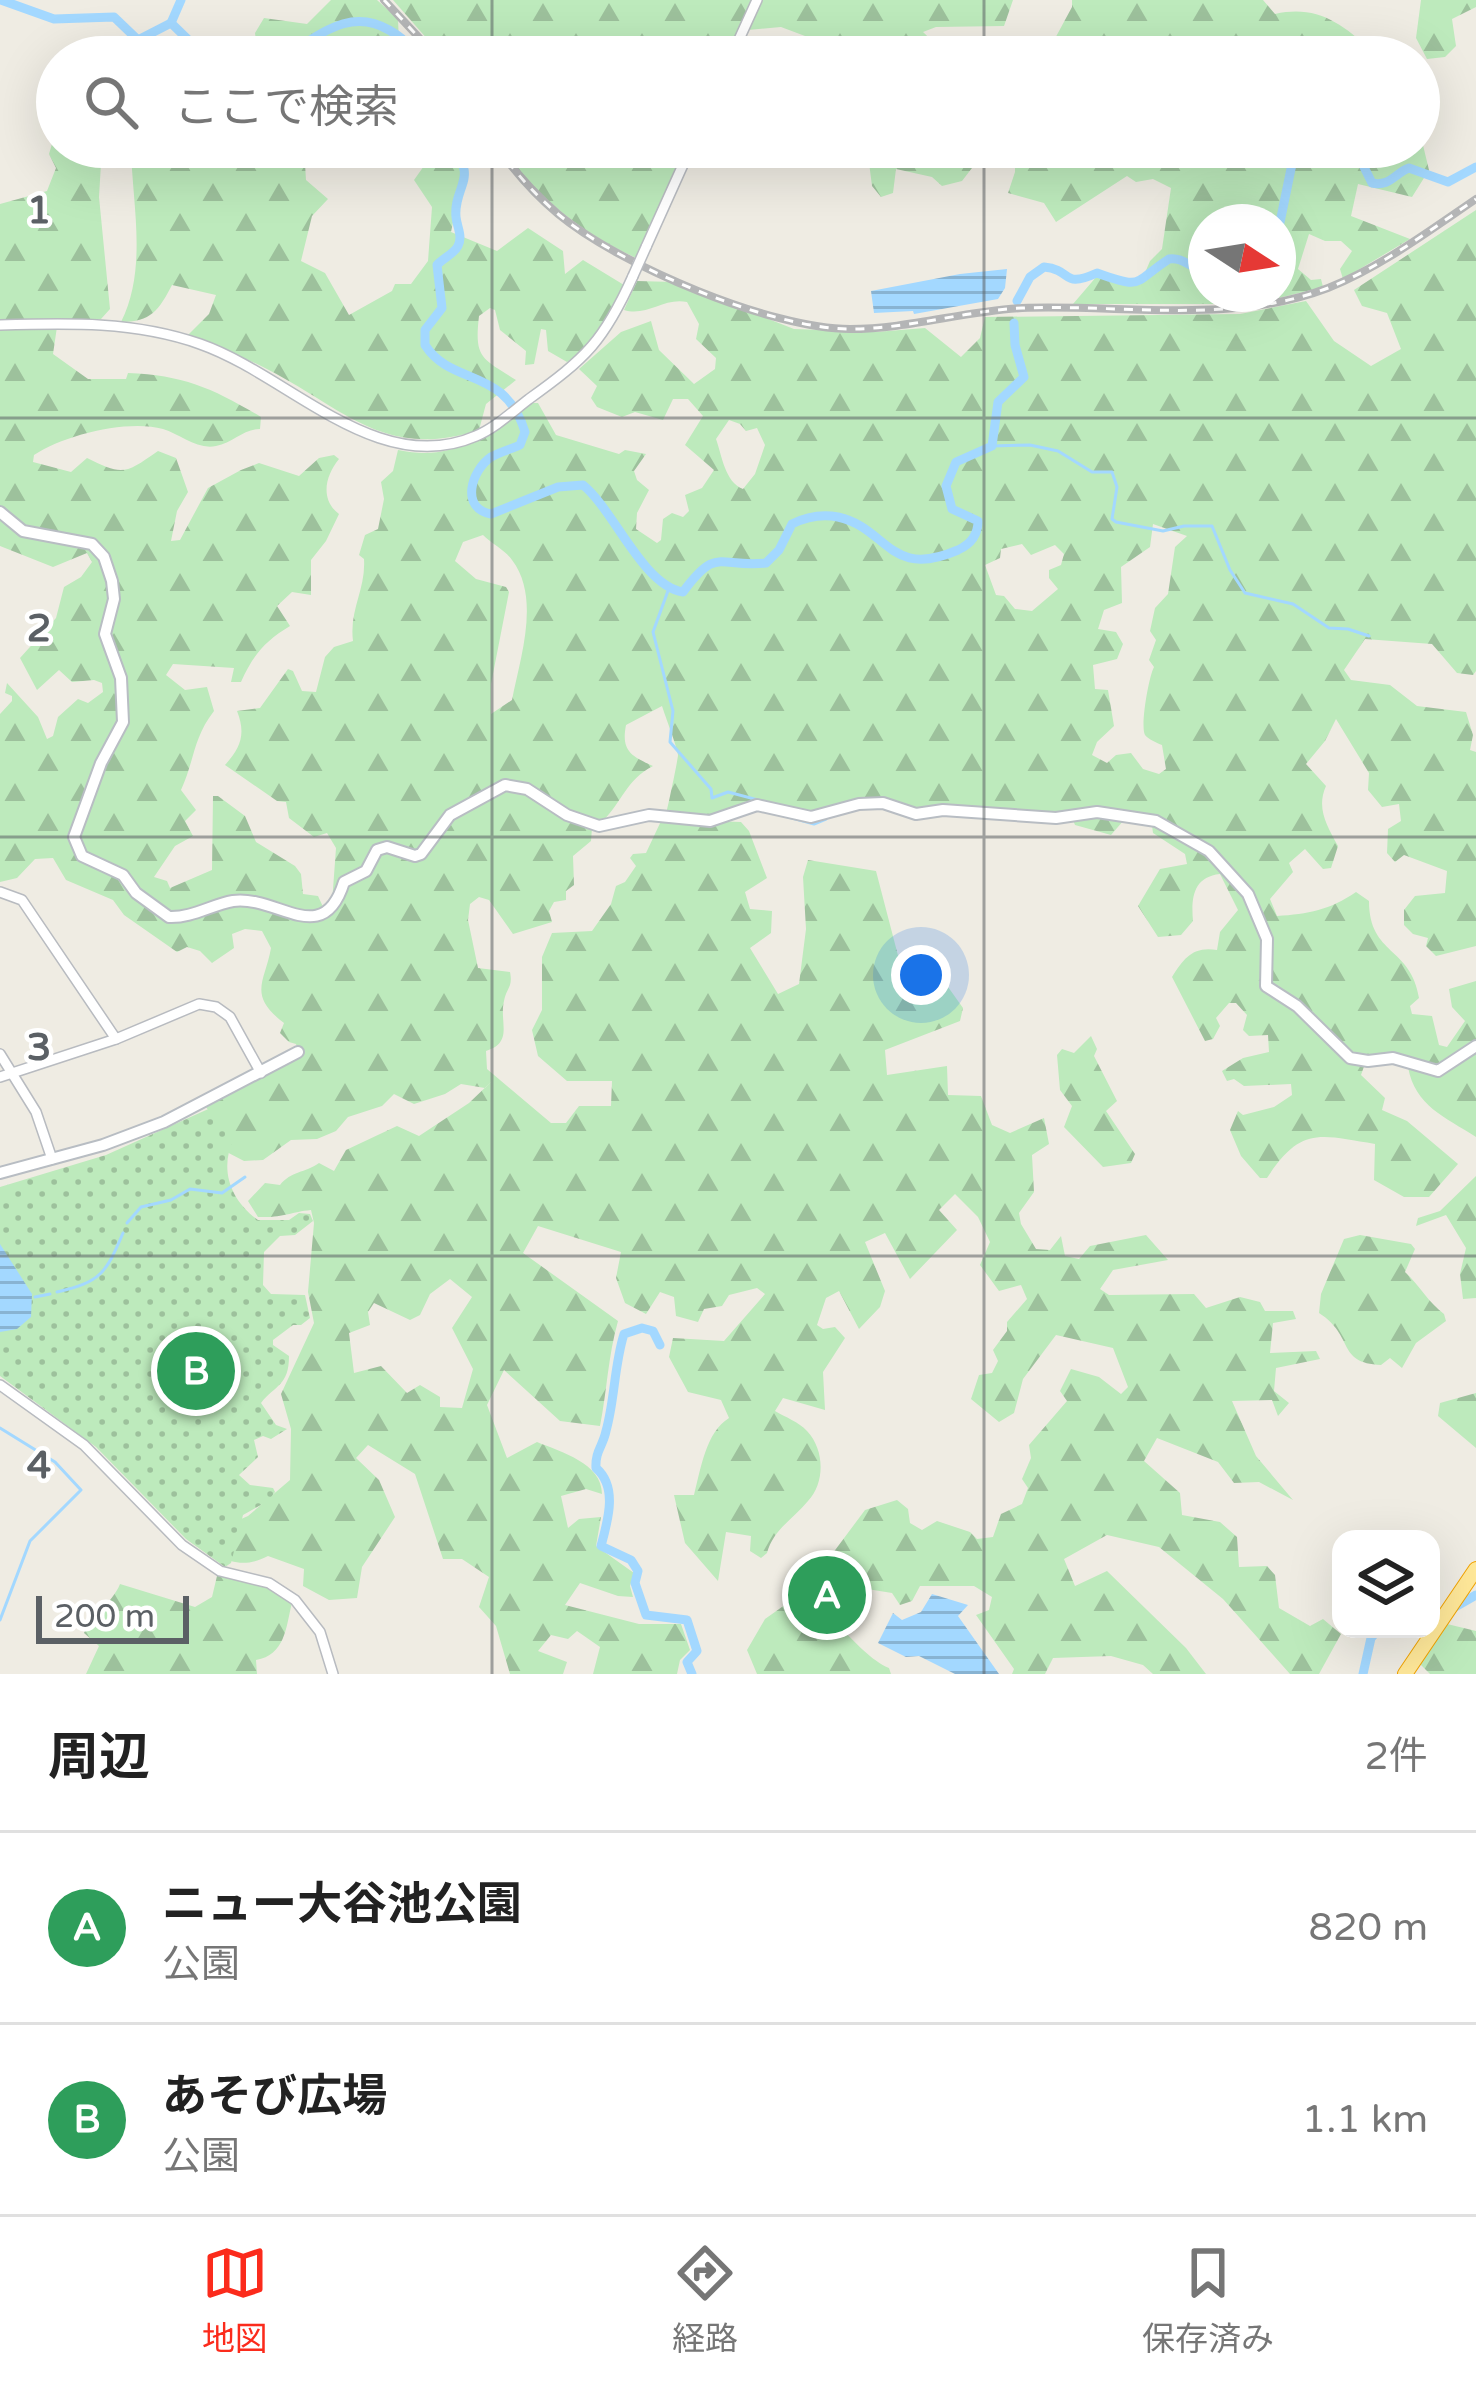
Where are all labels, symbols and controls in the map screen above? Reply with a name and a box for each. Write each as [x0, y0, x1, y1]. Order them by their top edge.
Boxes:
search box [36, 36, 1440, 168]
icon: search [78, 69, 144, 135]
text: ここで検索 [174, 81, 399, 135]
text: 1 [27, 187, 51, 234]
north arrow [1188, 204, 1296, 312]
text: 2 [27, 605, 51, 652]
your location [891, 945, 951, 1005]
text: 3 [27, 1024, 51, 1071]
pin: B [157, 1326, 235, 1416]
text: 4 [27, 1442, 51, 1489]
map controls [1332, 1530, 1440, 1638]
button: layers [1332, 1530, 1440, 1638]
pin: A [788, 1550, 866, 1640]
scale bar [36, 1590, 189, 1643]
text: 200 m [54, 1597, 155, 1636]
text: 周辺 [48, 1727, 150, 1789]
text: 2件 [1365, 1733, 1428, 1780]
text: ニュー大谷池公園 [162, 1878, 522, 1932]
text: A [72, 1904, 102, 1951]
text: 820 m [1309, 1904, 1428, 1951]
text: 公園 [162, 1941, 240, 1988]
text: あそび広場 [162, 2070, 387, 2124]
text: B [73, 2096, 101, 2143]
text: 1.1 km [1302, 2096, 1428, 2143]
text: 公園 [162, 2133, 240, 2180]
tab: 地図 [202, 2240, 268, 2360]
tab: 経路 [672, 2240, 738, 2360]
tab: 保存済み [1142, 2240, 1274, 2360]

